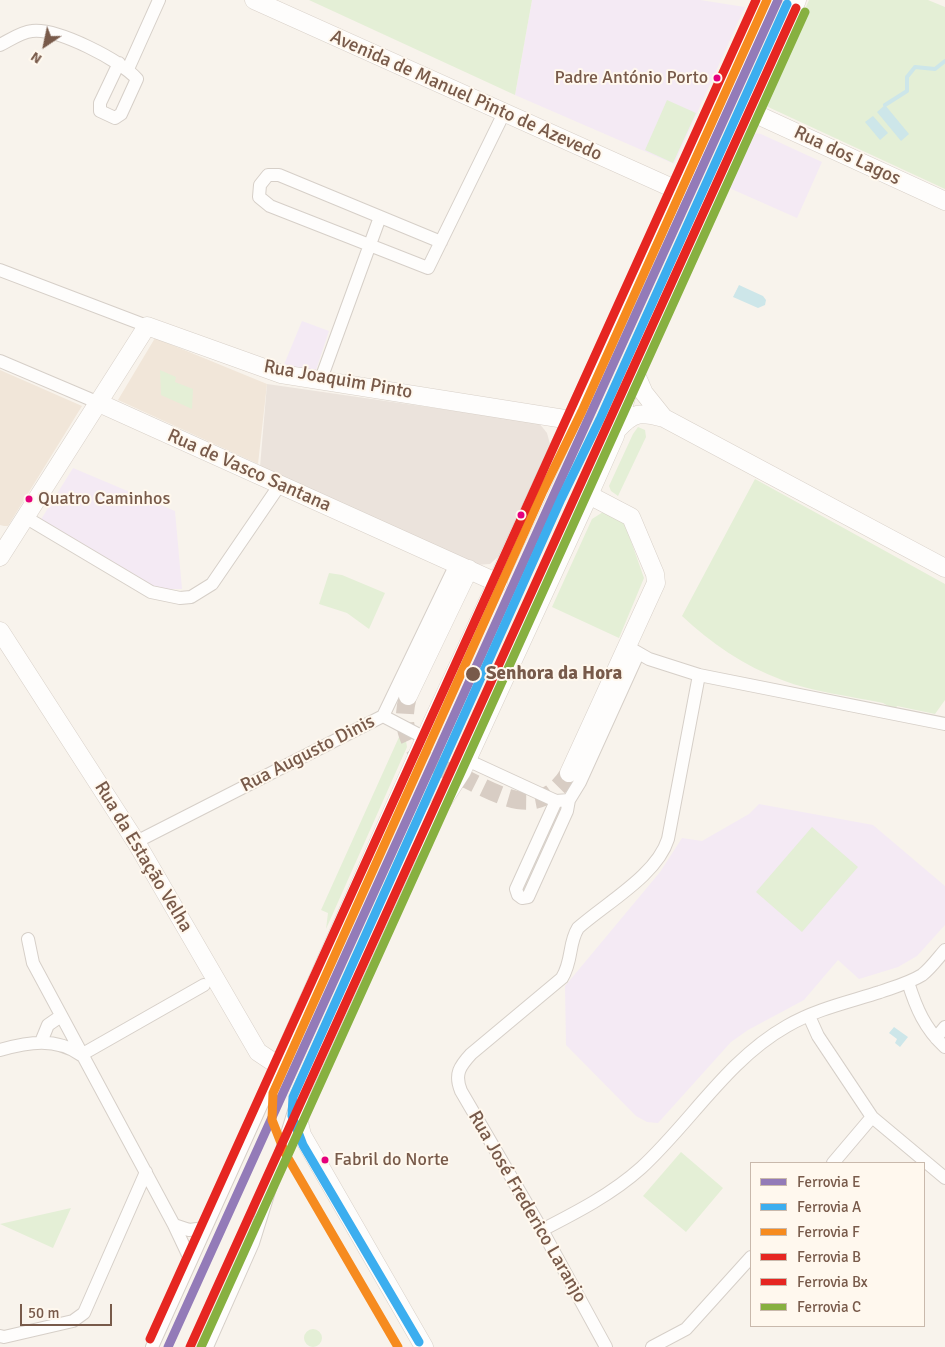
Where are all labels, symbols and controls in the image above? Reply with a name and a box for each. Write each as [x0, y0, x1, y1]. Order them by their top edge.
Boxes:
north arrow [20, 20, 70, 70]
street label: Avenida de Manuel Pinto de Azevedo [327, 26, 605, 166]
text: N [28, 48, 45, 68]
place label: Padre António Porto [554, 67, 708, 89]
marker: Padre António Porto [712, 73, 722, 83]
street label: Rua dos Lagos [790, 121, 904, 191]
street label: Rua Joaquim Pinto [262, 356, 414, 404]
street label: Rua de Vasco Santana [164, 425, 334, 517]
place label: Quatro Caminhos [38, 488, 170, 510]
marker: Quatro Caminhos [24, 494, 34, 504]
unlabelled marker [516, 510, 526, 520]
place label: Senhora da Hora [486, 663, 622, 685]
marker: Senhora da Hora [464, 665, 482, 683]
street label: Rua Augusto Dinis [237, 710, 379, 798]
street label: Rua da Estação Velha [89, 777, 197, 937]
street label: Rua José Frederico Laranjo [463, 1107, 591, 1307]
place label: Fabril do Norte [334, 1149, 449, 1171]
marker: Fabril do Norte [320, 1155, 330, 1165]
legend [750, 1162, 925, 1327]
text: Ferrovia E [797, 1173, 860, 1191]
text: Ferrovia A [797, 1198, 861, 1216]
text: Ferrovia F [797, 1223, 860, 1241]
text: Ferrovia B [797, 1248, 861, 1266]
text: Ferrovia Bx [797, 1273, 868, 1291]
scale bar [22, 1294, 115, 1326]
text: Ferrovia C [797, 1298, 861, 1316]
text: 50 m [28, 1304, 59, 1322]

